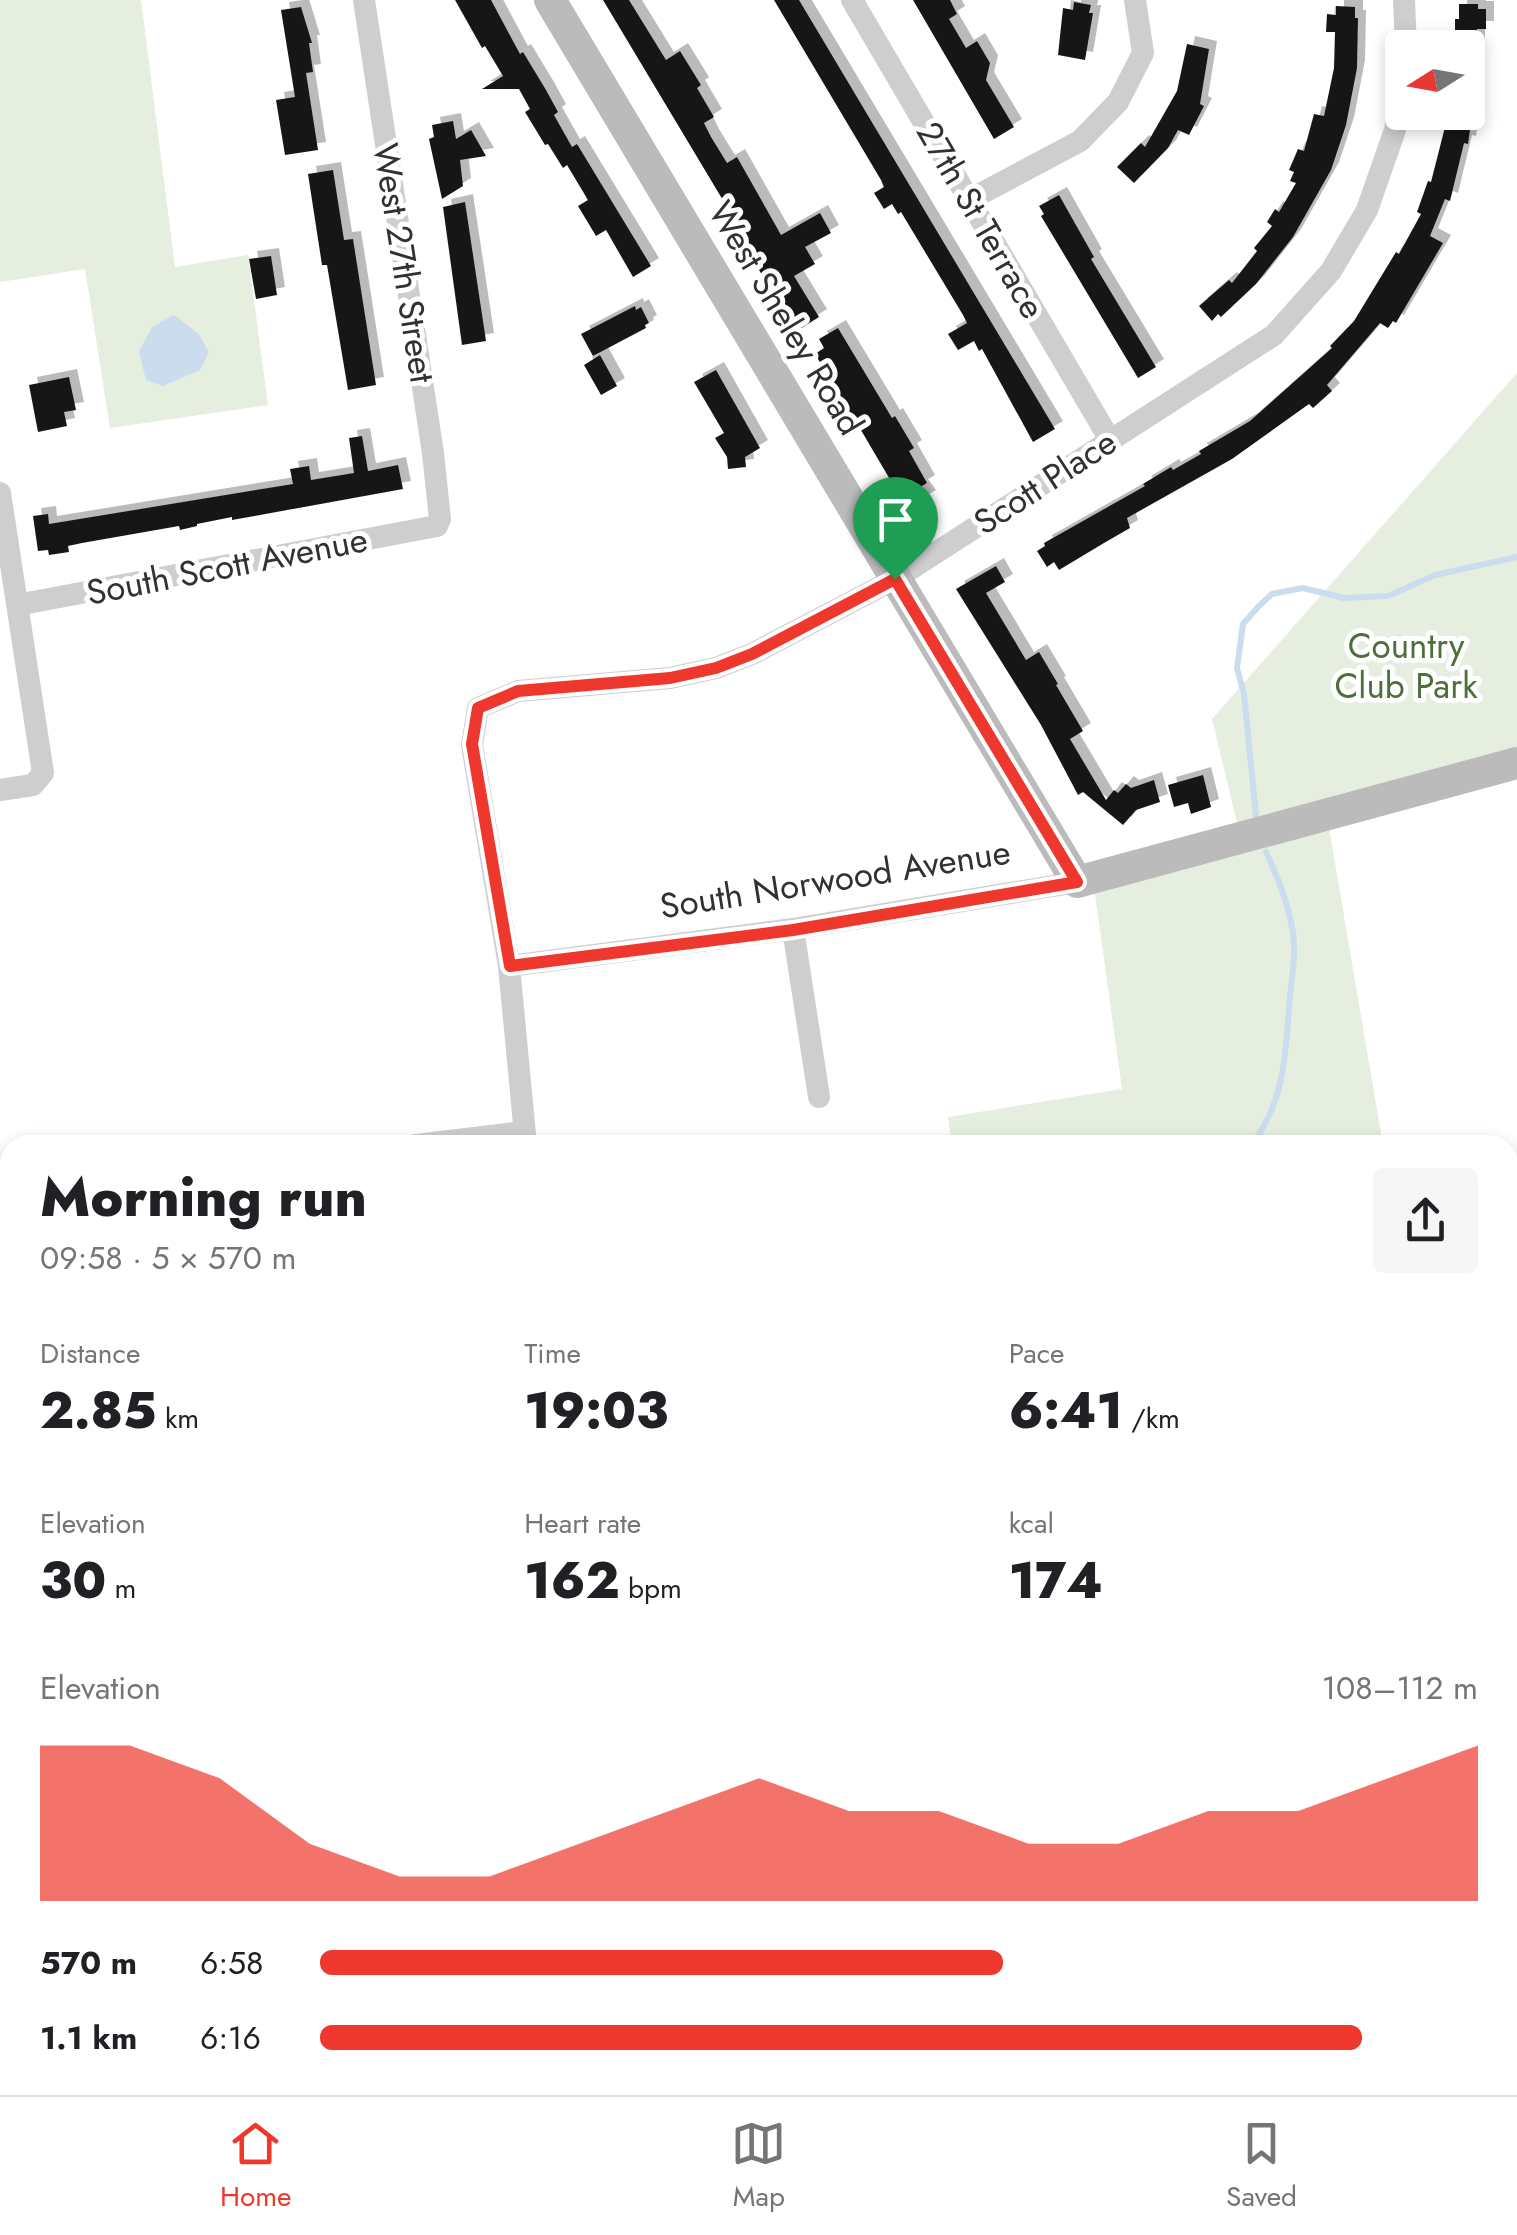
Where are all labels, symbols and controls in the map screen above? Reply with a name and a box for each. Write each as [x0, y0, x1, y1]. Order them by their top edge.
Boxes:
north arrow [1385, 30, 1485, 130]
map controls [1385, 30, 1485, 130]
street label: 27th St Terrace [904, 112, 1058, 328]
street label: West 27th Street [360, 140, 448, 387]
street label: West Sheley Road [696, 191, 876, 445]
street label: Scott Place [964, 417, 1126, 547]
pin [853, 477, 938, 580]
icon: arrive [868, 492, 923, 547]
street label: South Scott Avenue [82, 514, 372, 618]
park label: Country Club Park [1334, 621, 1478, 711]
street label: South Norwood Avenue [656, 827, 1014, 931]
text: Morning run [40, 1157, 367, 1237]
button: share [1373, 1168, 1478, 1273]
text: 09:58 · 5 × 570 m [40, 1235, 296, 1281]
text: Distance [40, 1333, 140, 1374]
text: Time [524, 1333, 581, 1374]
text: Pace [1009, 1333, 1064, 1374]
text: 2.85 [40, 1374, 157, 1447]
text: 19:03 [524, 1374, 668, 1447]
text: 6:41 [1009, 1374, 1123, 1447]
text: km [157, 1398, 199, 1439]
text: /km [1123, 1398, 1180, 1439]
text: Elevation [40, 1503, 146, 1544]
text: Heart rate [524, 1503, 641, 1544]
text: kcal [1009, 1503, 1054, 1544]
text: 30 [40, 1544, 106, 1617]
text: 162 [524, 1544, 620, 1617]
text: 174 [1009, 1544, 1103, 1617]
text: m [106, 1568, 136, 1609]
text: bpm [620, 1568, 682, 1609]
text: Elevation [40, 1665, 161, 1711]
text: 108–112 m [1322, 1665, 1478, 1711]
text: 570 m [40, 1940, 137, 1986]
text: 6:58 [200, 1940, 264, 1986]
text: 1.1 km [40, 2015, 137, 2061]
text: 6:16 [200, 2015, 261, 2061]
tab: Home [220, 2116, 291, 2217]
tab: Map [731, 2116, 786, 2217]
tab: Saved [1226, 2116, 1297, 2217]

